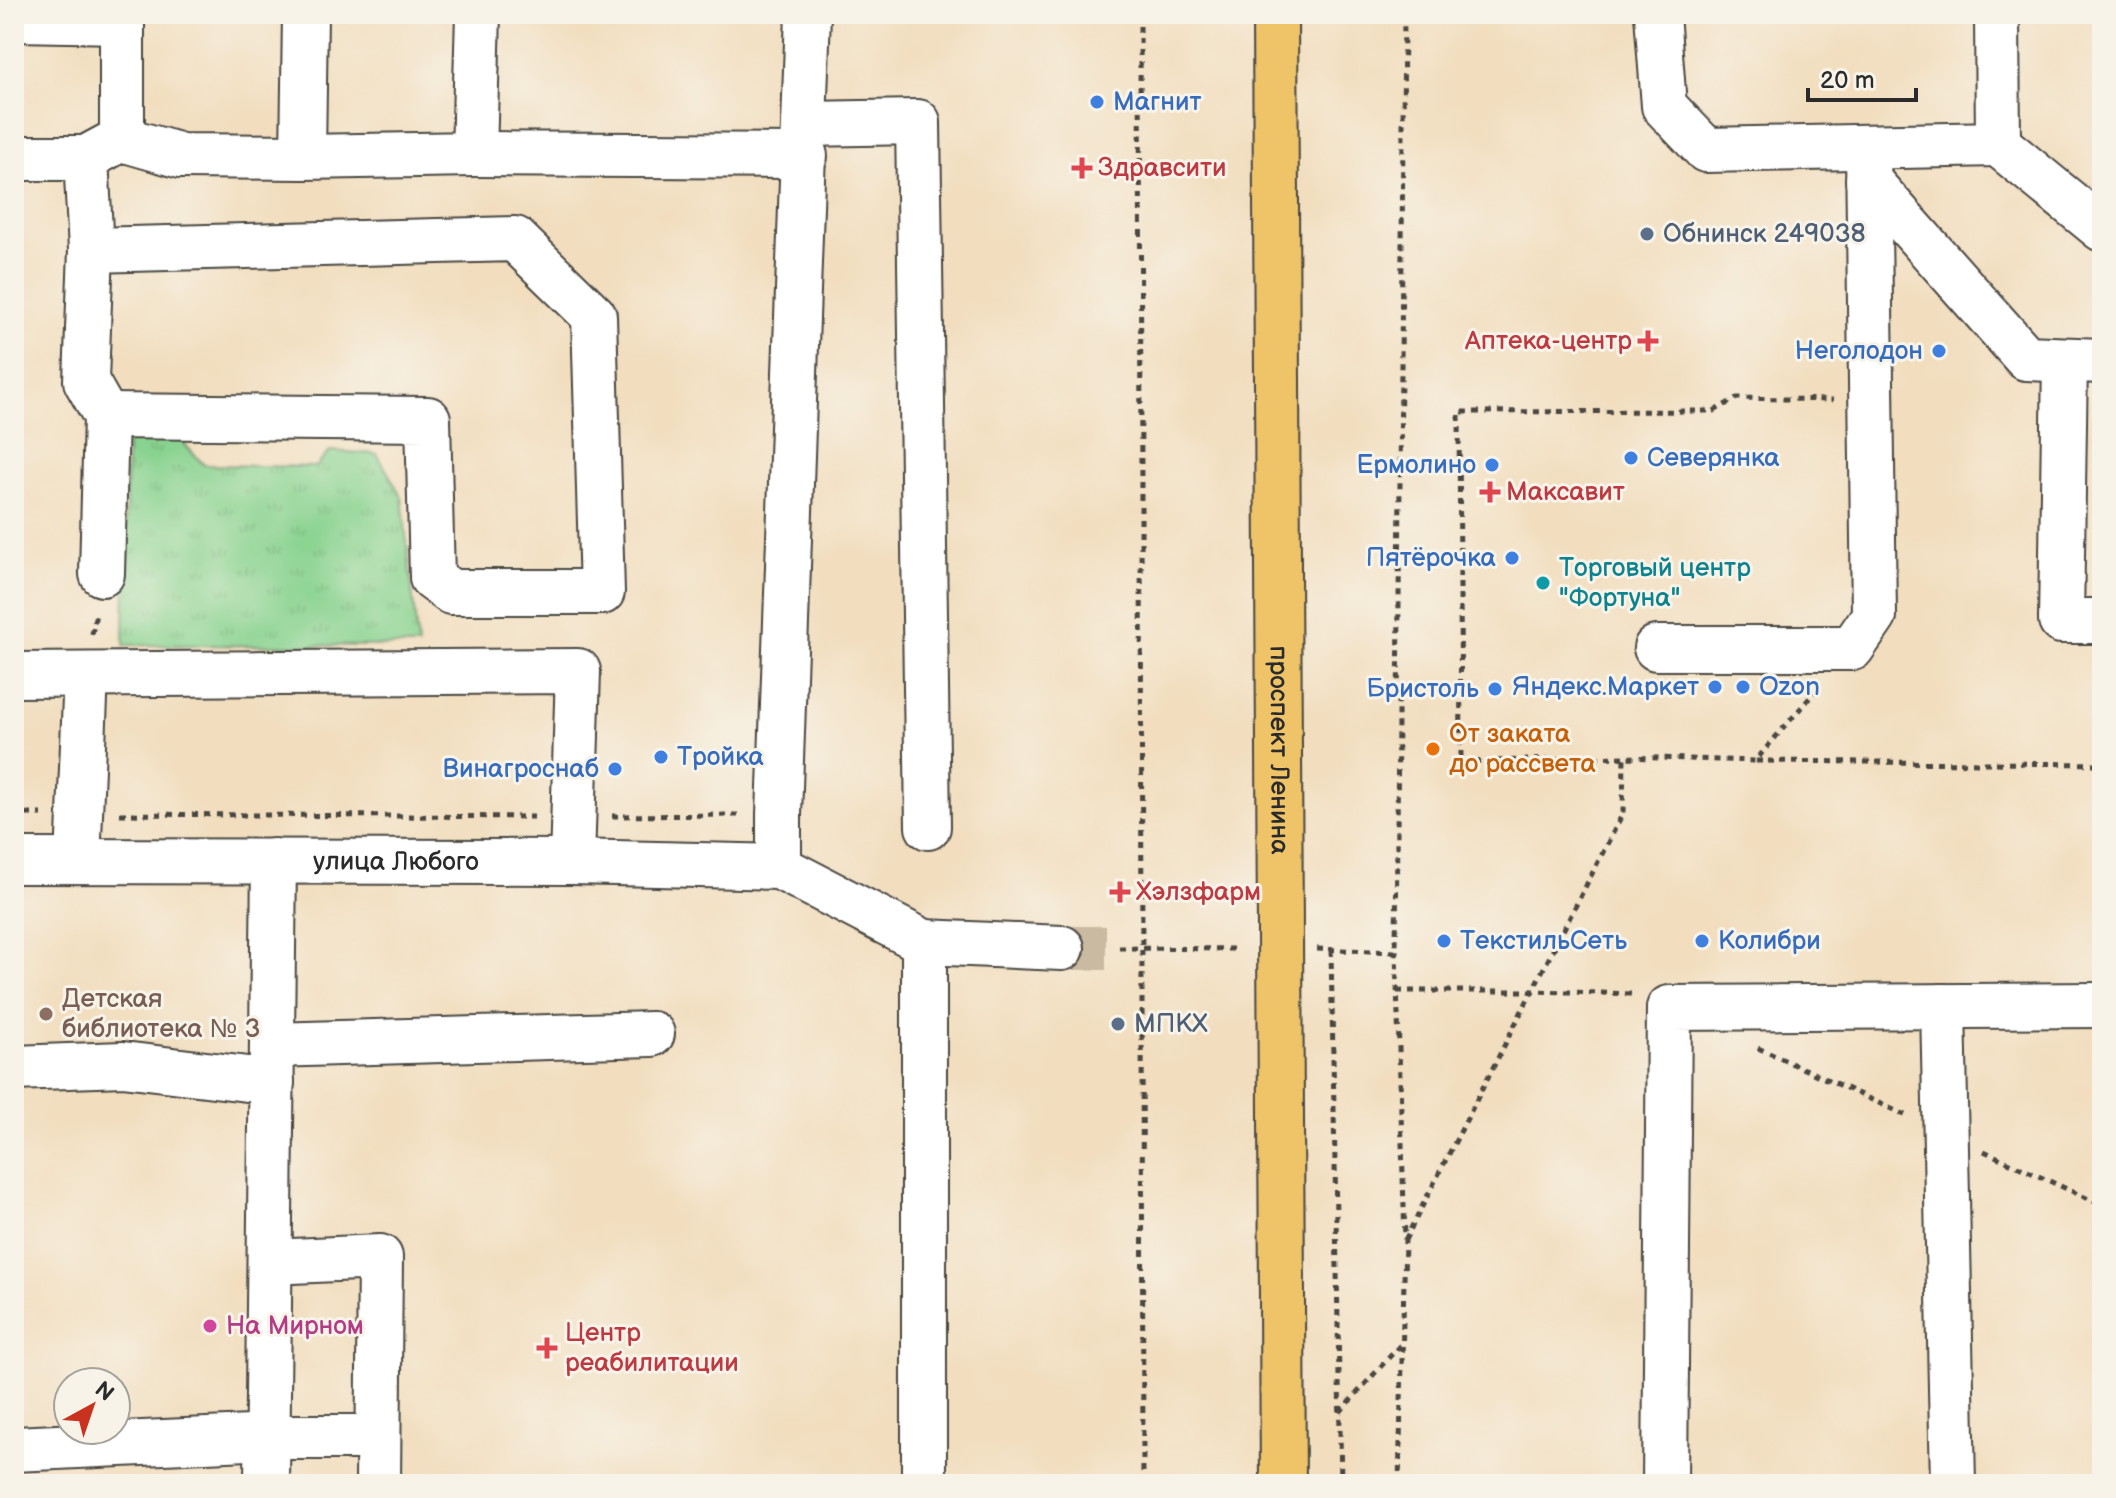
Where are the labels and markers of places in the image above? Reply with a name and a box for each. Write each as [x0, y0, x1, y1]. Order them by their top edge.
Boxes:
place label: Магнит [1113, 87, 1202, 118]
marker: Магнит [1088, 93, 1106, 111]
place label: Здравсити [1098, 153, 1227, 184]
marker: Здравсити [1073, 159, 1091, 177]
place label: Обнинск 249038 [1663, 219, 1866, 250]
marker: Обнинск 249038 [1638, 225, 1656, 243]
place label: Аптека-центр [1464, 326, 1632, 357]
marker: Аптека-центр [1639, 332, 1657, 350]
place label: Неголодон [1795, 336, 1923, 367]
marker: Неголодон [1930, 342, 1948, 360]
place label: Северянка [1647, 443, 1780, 474]
marker: Северянка [1622, 449, 1640, 467]
place label: Ермолино [1356, 450, 1476, 481]
marker: Ермолино [1483, 456, 1501, 474]
place label: Максавит [1506, 477, 1625, 508]
marker: Максавит [1481, 483, 1499, 501]
place label: Пятёрочка [1366, 543, 1496, 574]
marker: Пятёрочка [1503, 549, 1521, 567]
place label: Торговый центр "Фортуна" [1559, 553, 1751, 614]
marker: Торговый центр "Фортуна" [1534, 574, 1552, 592]
place label: Яндекс.Маркет [1512, 672, 1699, 703]
place label: Ozon [1759, 672, 1820, 703]
place label: Бристоль [1367, 674, 1479, 705]
marker: Яндекс.Маркет [1706, 678, 1724, 696]
marker: Ozon [1734, 678, 1752, 696]
marker: Бристоль [1486, 680, 1504, 698]
place label: От заката до рассвета [1449, 719, 1596, 780]
marker: От заката до рассвета [1424, 740, 1442, 758]
place label: Тройка [677, 742, 764, 773]
marker: Тройка [652, 748, 670, 766]
place label: Винагроснаб [442, 754, 599, 785]
marker: Винагроснаб [606, 760, 624, 778]
place label: Хэлзфарм [1136, 877, 1261, 908]
marker: Хэлзфарм [1111, 883, 1129, 901]
place label: ТекстильСеть [1460, 926, 1627, 957]
place label: Колибри [1718, 926, 1821, 957]
marker: ТекстильСеть [1435, 932, 1453, 950]
marker: Колибри [1693, 932, 1711, 950]
place label: Детская библиотека № 3 [62, 984, 261, 1045]
marker: Детская библиотека № 3 [37, 1005, 55, 1023]
place label: МПКХ [1134, 1009, 1208, 1040]
marker: МПКХ [1109, 1015, 1127, 1033]
place label: На Мирном [226, 1311, 364, 1342]
marker: На Мирном [201, 1317, 219, 1335]
place label: Центр реабилитации [565, 1318, 739, 1379]
marker: Центр реабилитации [536, 1337, 558, 1359]

